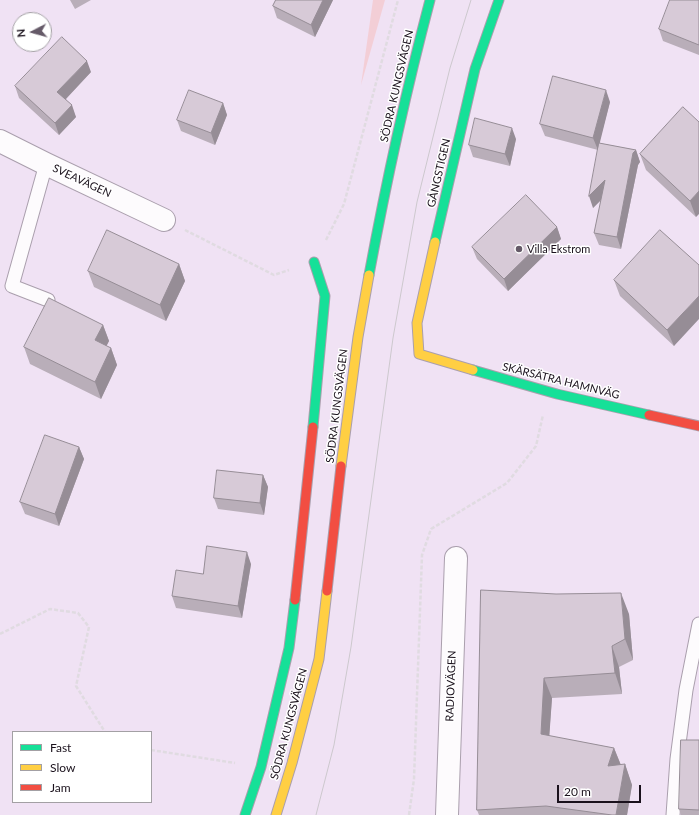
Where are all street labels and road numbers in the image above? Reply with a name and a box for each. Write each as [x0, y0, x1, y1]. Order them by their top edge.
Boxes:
street label: SÖDRA KUNGSVÄGEN [378, 29, 416, 143]
street label: GÅNGSTIGEN [425, 137, 453, 209]
street label: SVEAVÄGEN [50, 162, 114, 200]
street label: SÖDRA KUNGSVÄGEN [323, 348, 351, 464]
street label: SKÄRSÄTRA HAMNVÄG [501, 360, 621, 402]
street label: RADIOVÄGEN [443, 650, 459, 722]
street label: SÖDRA KUNGSVÄGEN [268, 667, 310, 781]

